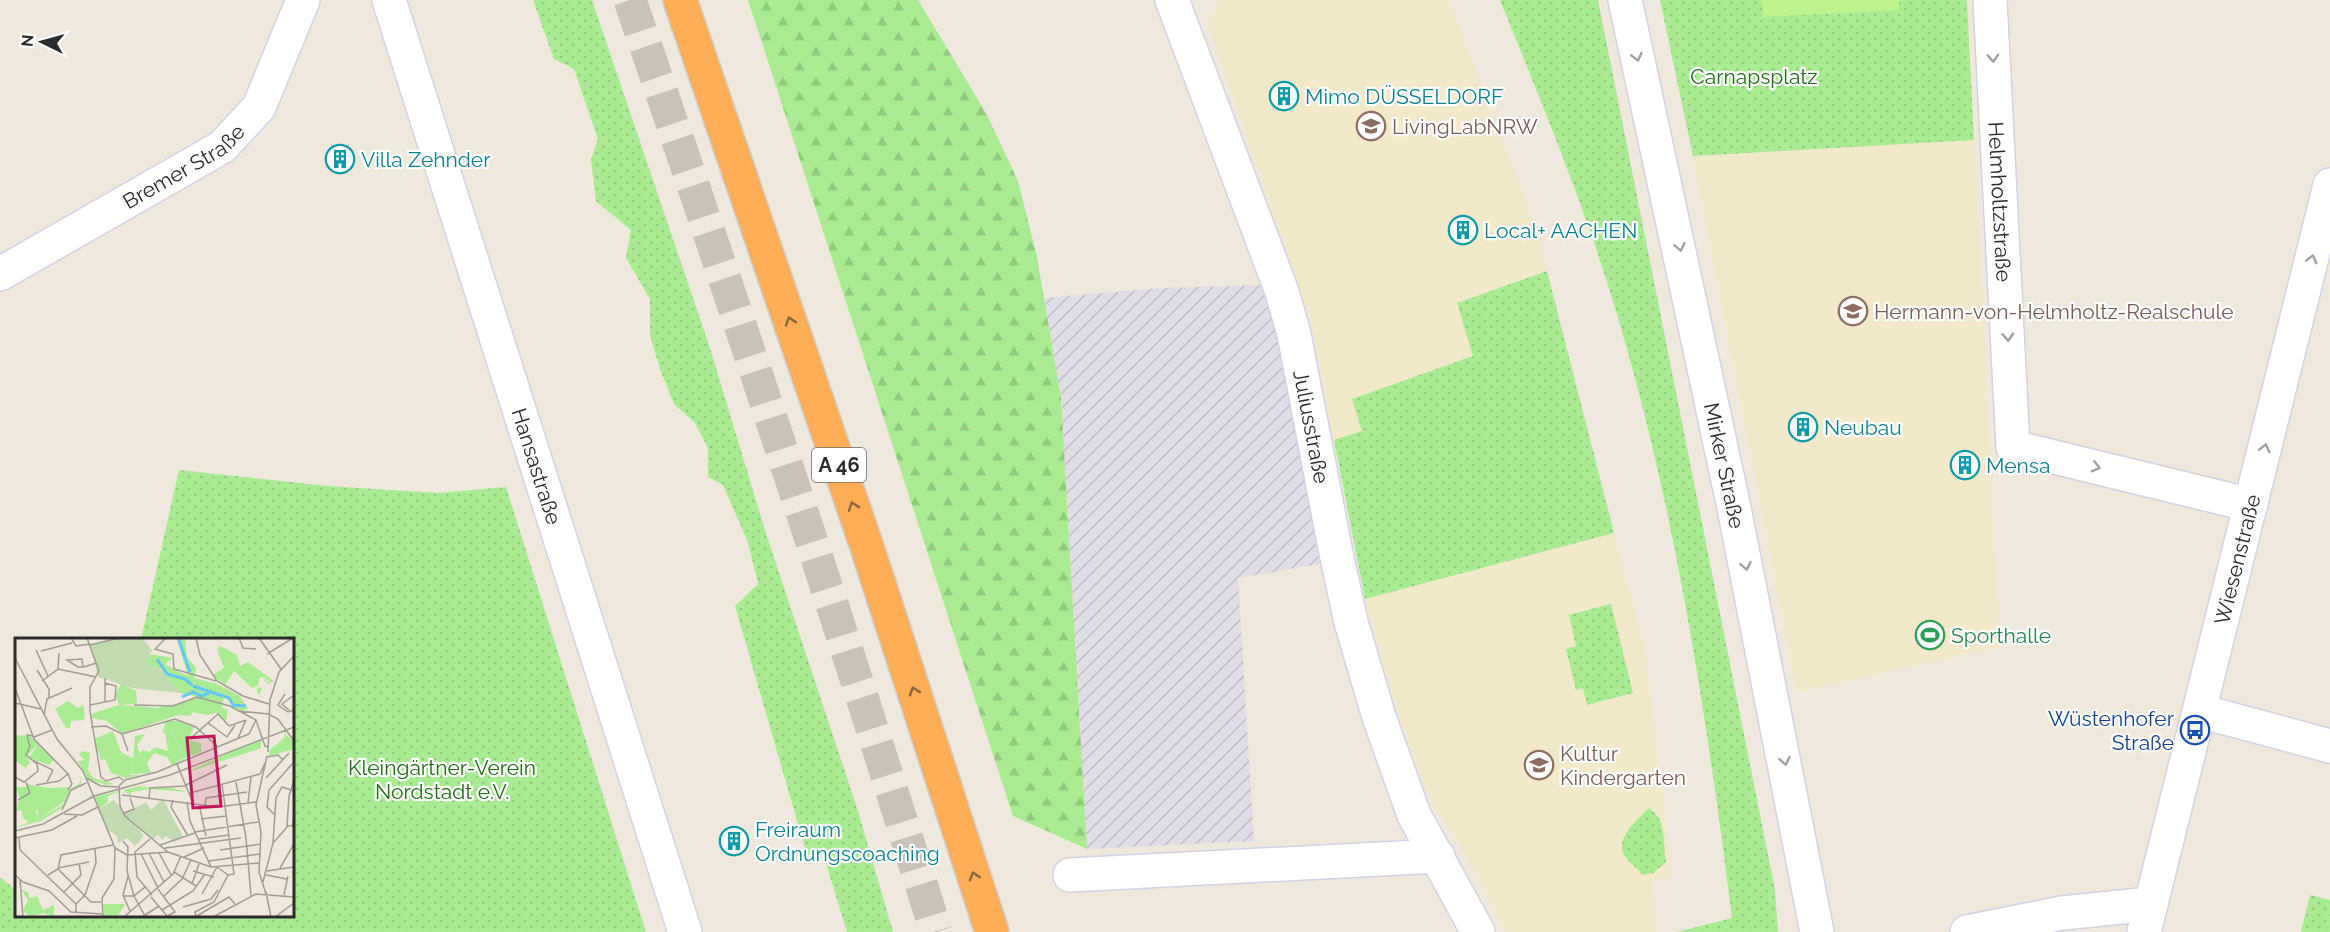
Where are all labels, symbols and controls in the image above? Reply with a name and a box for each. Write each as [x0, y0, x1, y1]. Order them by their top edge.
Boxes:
north arrow [12, 12, 72, 72]
text: N [18, 34, 38, 48]
one-way arrow [1630, 52, 1643, 62]
one-way arrow [1987, 54, 2000, 63]
park label: Carnapsplatz [1690, 64, 1818, 89]
building icon: Mimo DÜSSELDORF [1268, 80, 1300, 112]
place label: Mimo DÜSSELDORF [1305, 84, 1503, 109]
school or university icon: LivingLabNRW [1355, 110, 1387, 142]
place label: LivingLabNRW [1392, 114, 1538, 139]
street label: Bremer Straße [118, 119, 250, 214]
street label: Helmholtzstraße [1984, 121, 2017, 282]
building icon: Villa Zehnder [324, 143, 356, 175]
place label: Villa Zehnder [361, 147, 491, 172]
building icon: Local+ AACHEN [1447, 214, 1479, 246]
place label: Local+ AACHEN [1484, 218, 1637, 243]
one-way arrow [1673, 242, 1686, 252]
one-way arrow [2304, 254, 2317, 264]
school or university icon: Hermann-von-Helmholtz-Realschule [1837, 295, 1869, 327]
place label: Hermann-von-Helmholtz-Realschule [1874, 299, 2234, 324]
one-way arrow [785, 316, 797, 327]
one-way arrow [2001, 333, 2014, 342]
street label: Juliusstraße [1289, 368, 1335, 486]
street label: Mirker Straße [1699, 400, 1750, 530]
street label: Hansastraße [507, 405, 567, 527]
building icon: Neubau [1787, 411, 1819, 443]
place label: Neubau [1824, 415, 1902, 440]
one-way arrow [2257, 443, 2270, 453]
road number: A 46 [812, 448, 866, 482]
building icon: Mensa [1949, 449, 1981, 481]
place label: Mensa [1986, 453, 2050, 478]
one-way arrow [2090, 460, 2100, 473]
street label: Wiesenstraße [2209, 492, 2265, 627]
one-way arrow [847, 501, 860, 512]
one-way arrow [1739, 560, 1752, 570]
sports icon: Sporthalle [1914, 619, 1946, 651]
place label: Sporthalle [1951, 623, 2051, 648]
inset map [15, 638, 294, 917]
one-way arrow [909, 686, 922, 697]
place label: Wüstenhofer Straße [2048, 706, 2175, 755]
bus stop icon: Wüstenhofer Straße [2179, 714, 2211, 746]
place label: Kultur Kindergarten [1560, 741, 1686, 790]
school or university icon: Kultur Kindergarten [1523, 749, 1555, 781]
park label: Kleingärtner-Verein Nordstadt e.V. [348, 755, 536, 804]
one-way arrow [1778, 756, 1791, 766]
place label: Freiraum Ordnungscoaching [755, 817, 940, 866]
building icon: Freiraum Ordnungscoaching [718, 825, 750, 857]
one-way arrow [969, 871, 981, 882]

